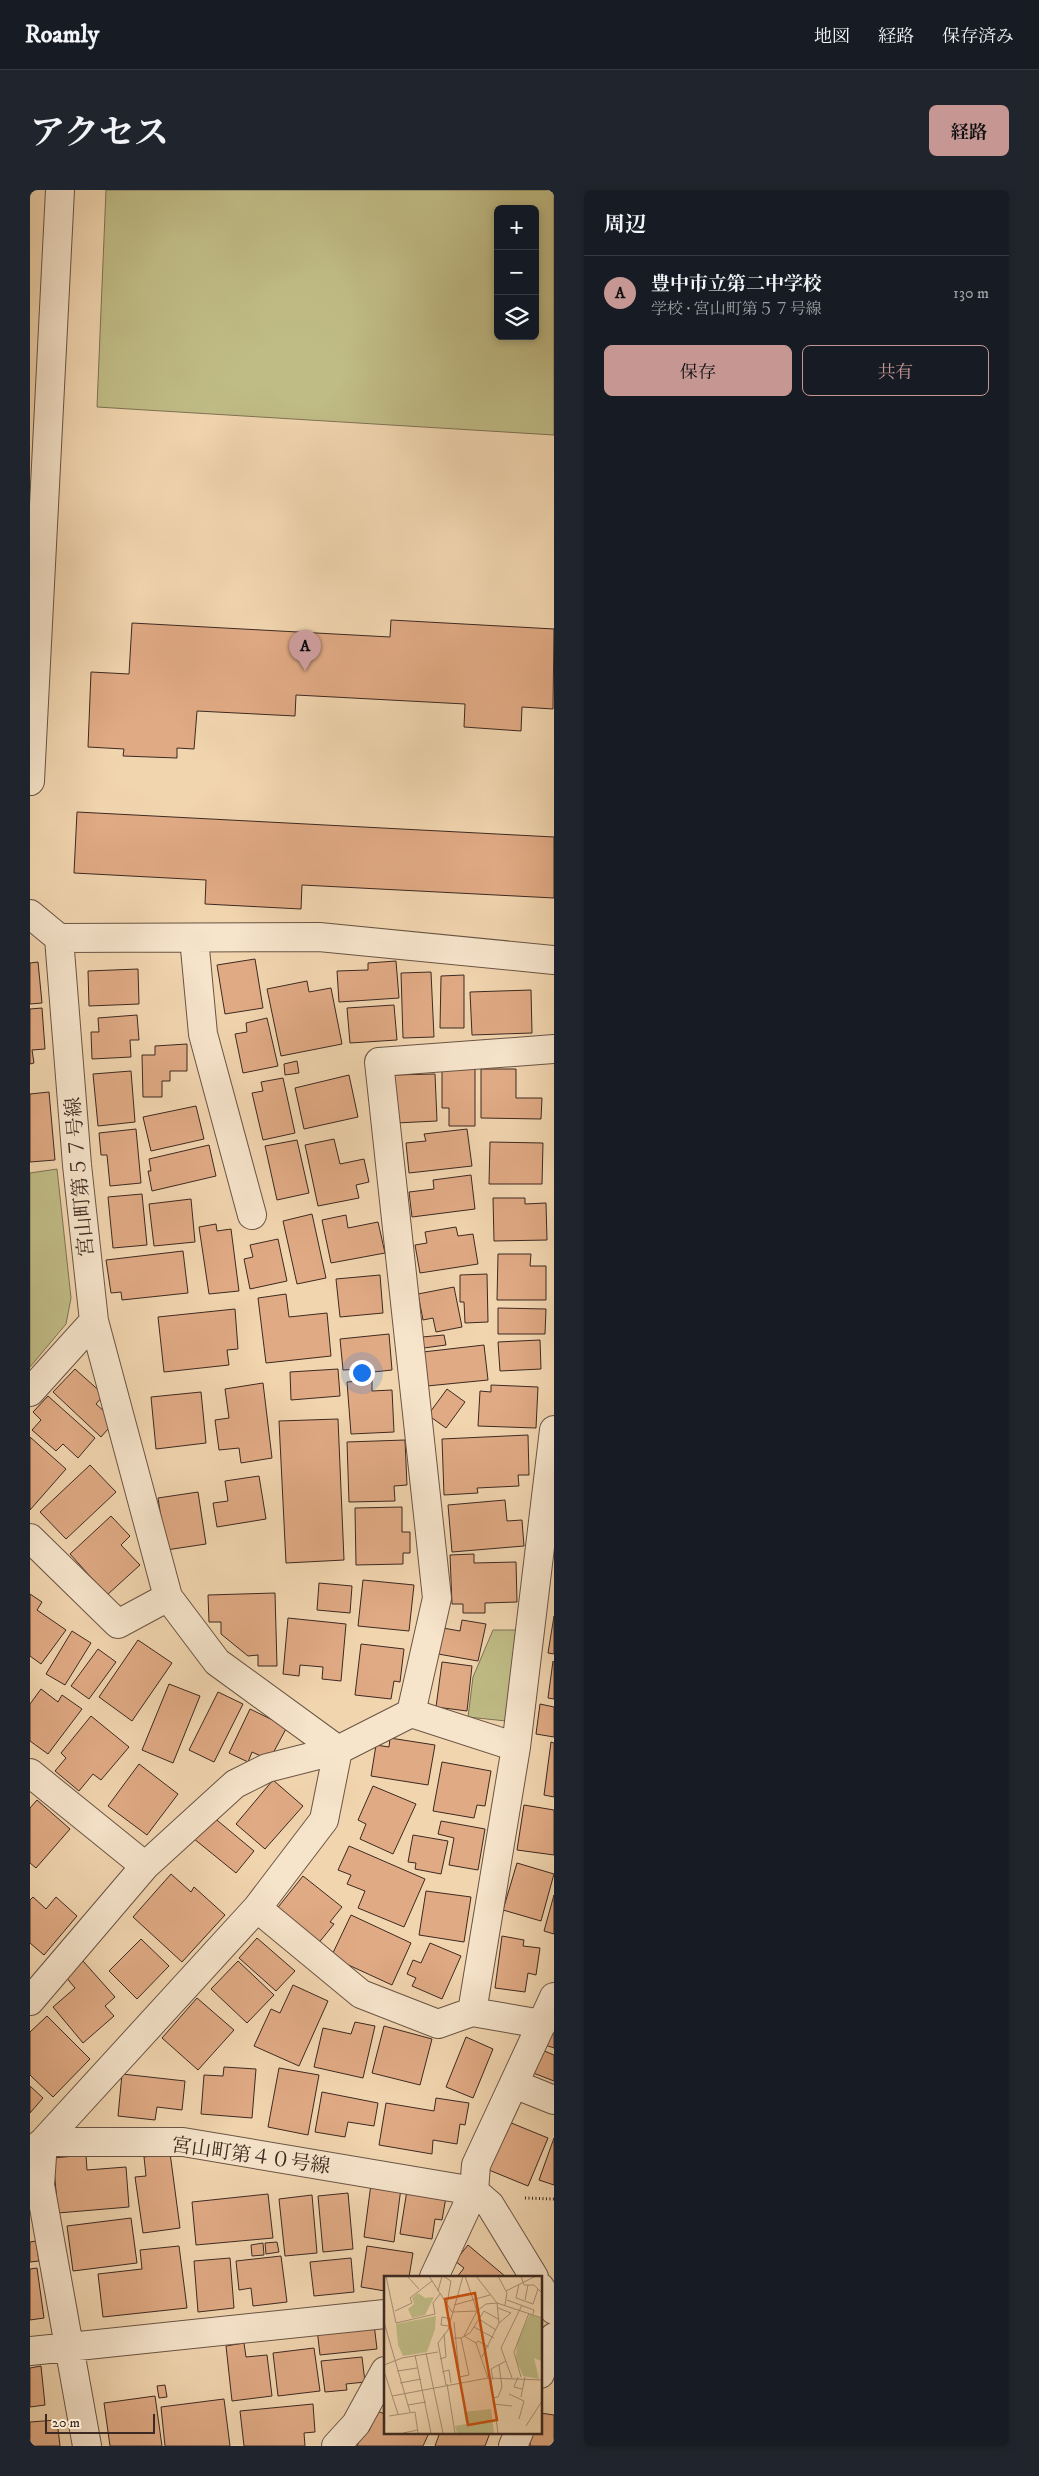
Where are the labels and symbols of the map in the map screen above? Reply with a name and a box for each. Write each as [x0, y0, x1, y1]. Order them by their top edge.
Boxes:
pin: A [289, 630, 321, 671]
street label: 宮山町第５７号線 [61, 1096, 100, 1258]
your location [349, 1360, 375, 1386]
street label: 宮山町第４０号線 [170, 2133, 332, 2180]
inset map [384, 2276, 542, 2434]
scale bar [45, 2411, 155, 2434]

